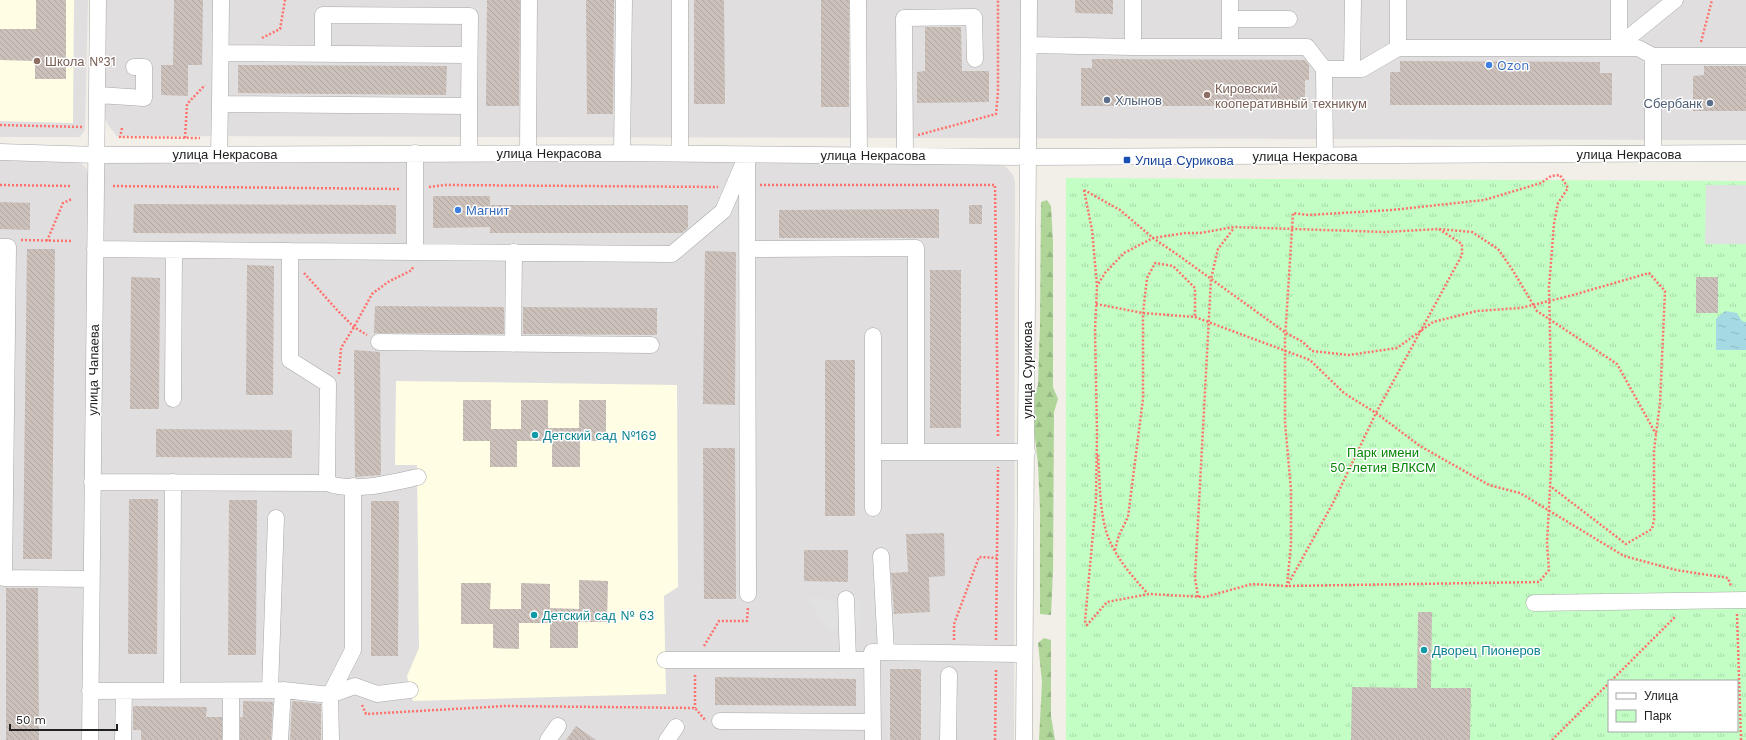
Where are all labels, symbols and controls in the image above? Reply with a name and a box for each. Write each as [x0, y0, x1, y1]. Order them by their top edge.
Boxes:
place label: Школа №31 [45, 54, 116, 69]
marker: Школа №31 [32, 56, 42, 66]
place label: Ozon [1497, 58, 1529, 73]
marker: Ozon [1484, 60, 1494, 70]
place label: Кировский кооперативный техникум [1215, 81, 1367, 111]
marker: Кировский кооперативный техникум [1202, 90, 1212, 100]
place label: Хлынов [1115, 93, 1162, 108]
marker: Хлынов [1102, 95, 1112, 105]
place label: Сбербанк [1644, 96, 1702, 111]
marker: Сбербанк [1705, 98, 1715, 108]
street label: улица Некрасова [497, 146, 602, 161]
street label: улица Некрасова [173, 147, 278, 162]
street label: улица Некрасова [1577, 147, 1682, 162]
street label: улица Некрасова [821, 148, 926, 163]
street label: улица Некрасова [1253, 149, 1358, 164]
place label: Улица Сурикова [1135, 153, 1234, 168]
marker: Улица Сурикова [1122, 155, 1132, 165]
place label: Магнит [466, 203, 509, 218]
marker: Магнит [453, 205, 463, 215]
street label: улица Сурикова [1020, 321, 1035, 419]
street label: улица Чапаева [85, 323, 102, 416]
place label: Детский сад №169 [543, 428, 657, 443]
marker: Детский сад №169 [530, 430, 540, 440]
park label: Парк имени 50-летия ВЛКСМ [1330, 445, 1436, 475]
place label: Детский сад № 63 [542, 608, 654, 623]
marker: Детский сад № 63 [529, 610, 539, 620]
place label: Дворец Пионеров [1432, 643, 1541, 658]
marker: Дворец Пионеров [1419, 645, 1429, 655]
legend [1608, 680, 1738, 732]
text: Улица [1644, 689, 1678, 703]
scale bar [10, 706, 117, 732]
text: Парк [1644, 709, 1672, 723]
text: 50 m [16, 713, 46, 727]

